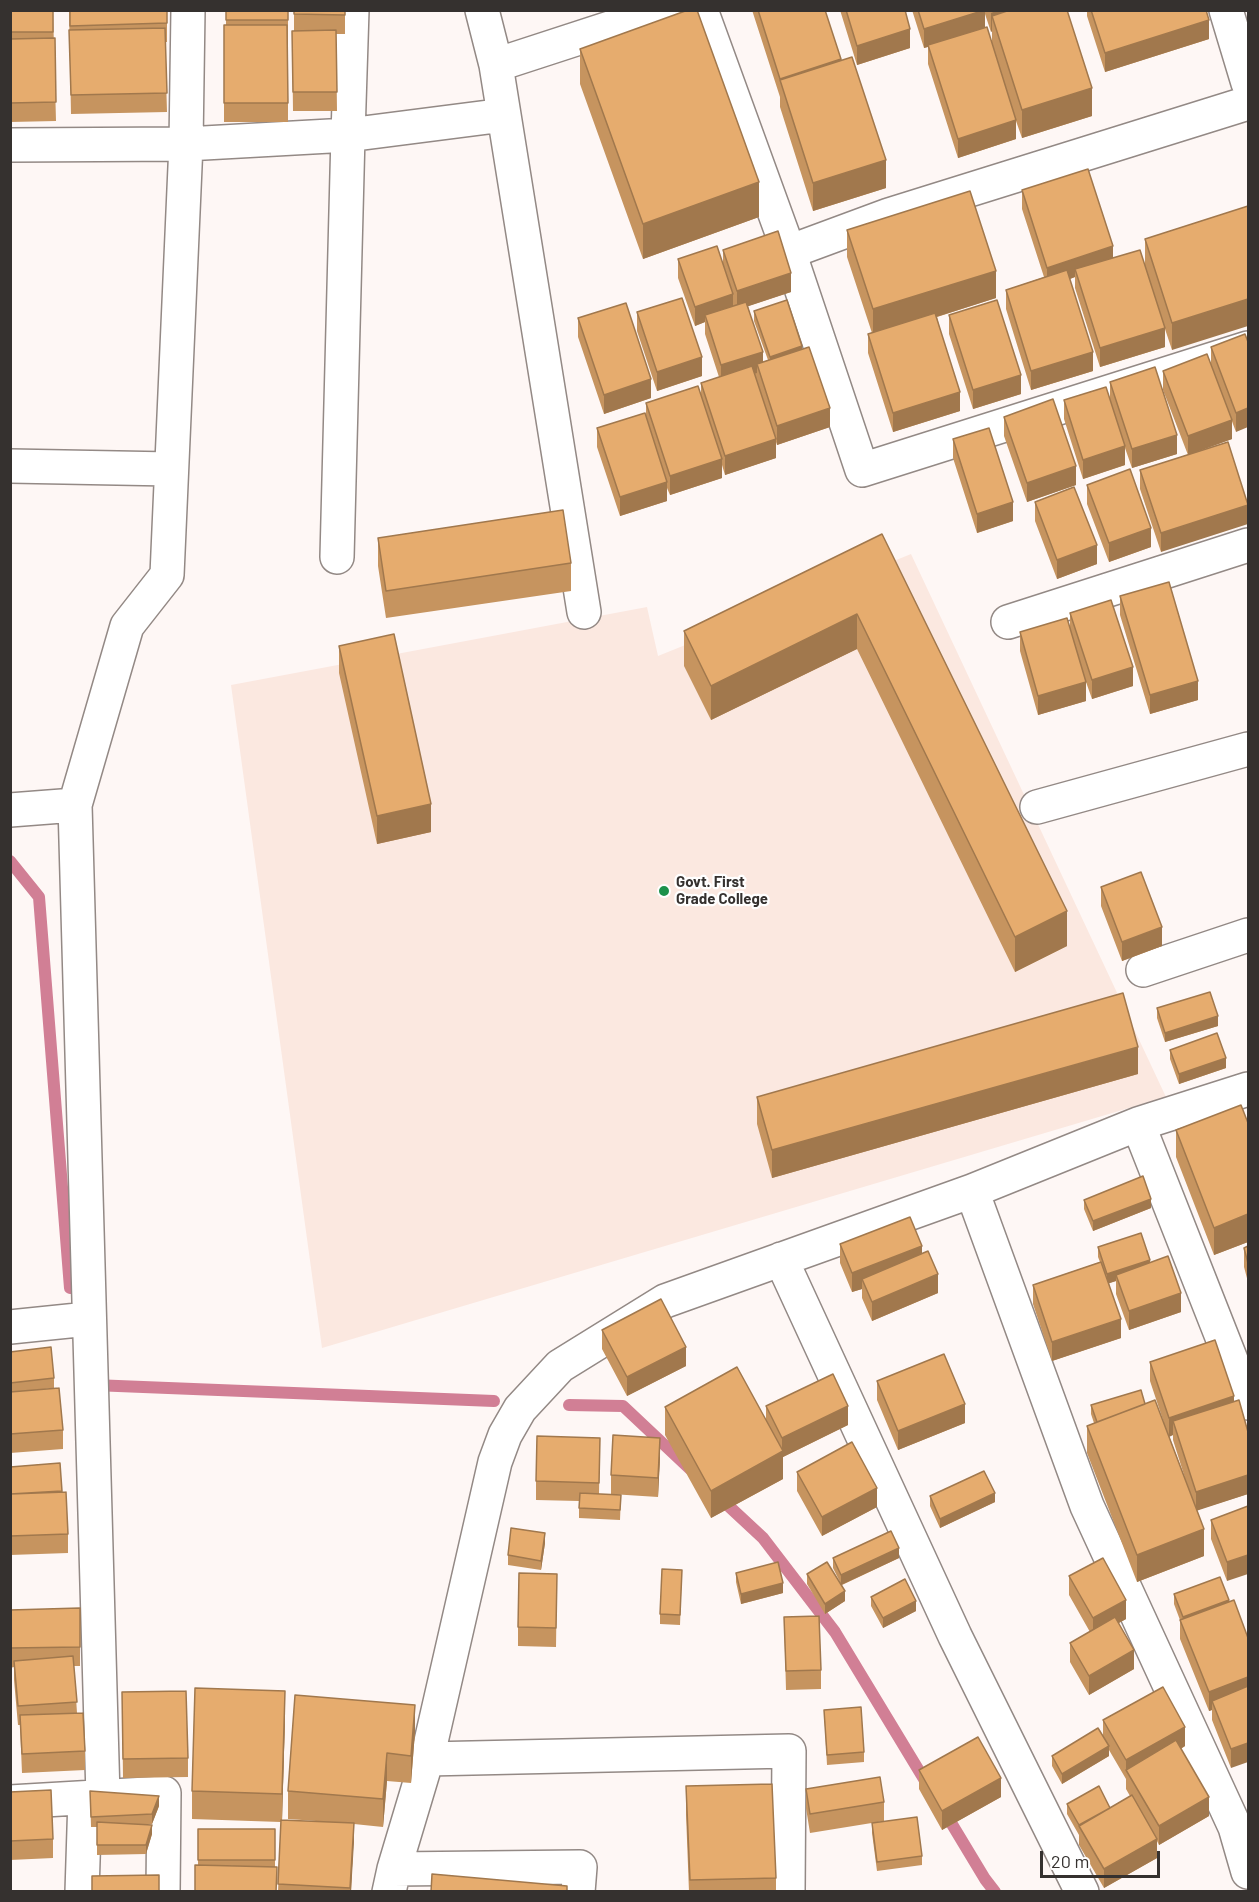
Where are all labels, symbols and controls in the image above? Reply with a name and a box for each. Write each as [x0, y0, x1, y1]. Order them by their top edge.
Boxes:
place label: Govt. First Grade College [676, 873, 768, 908]
marker: Govt. First Grade College [657, 884, 671, 898]
scale bar [1043, 1839, 1163, 1877]
text: 20 m [1051, 1850, 1089, 1872]

